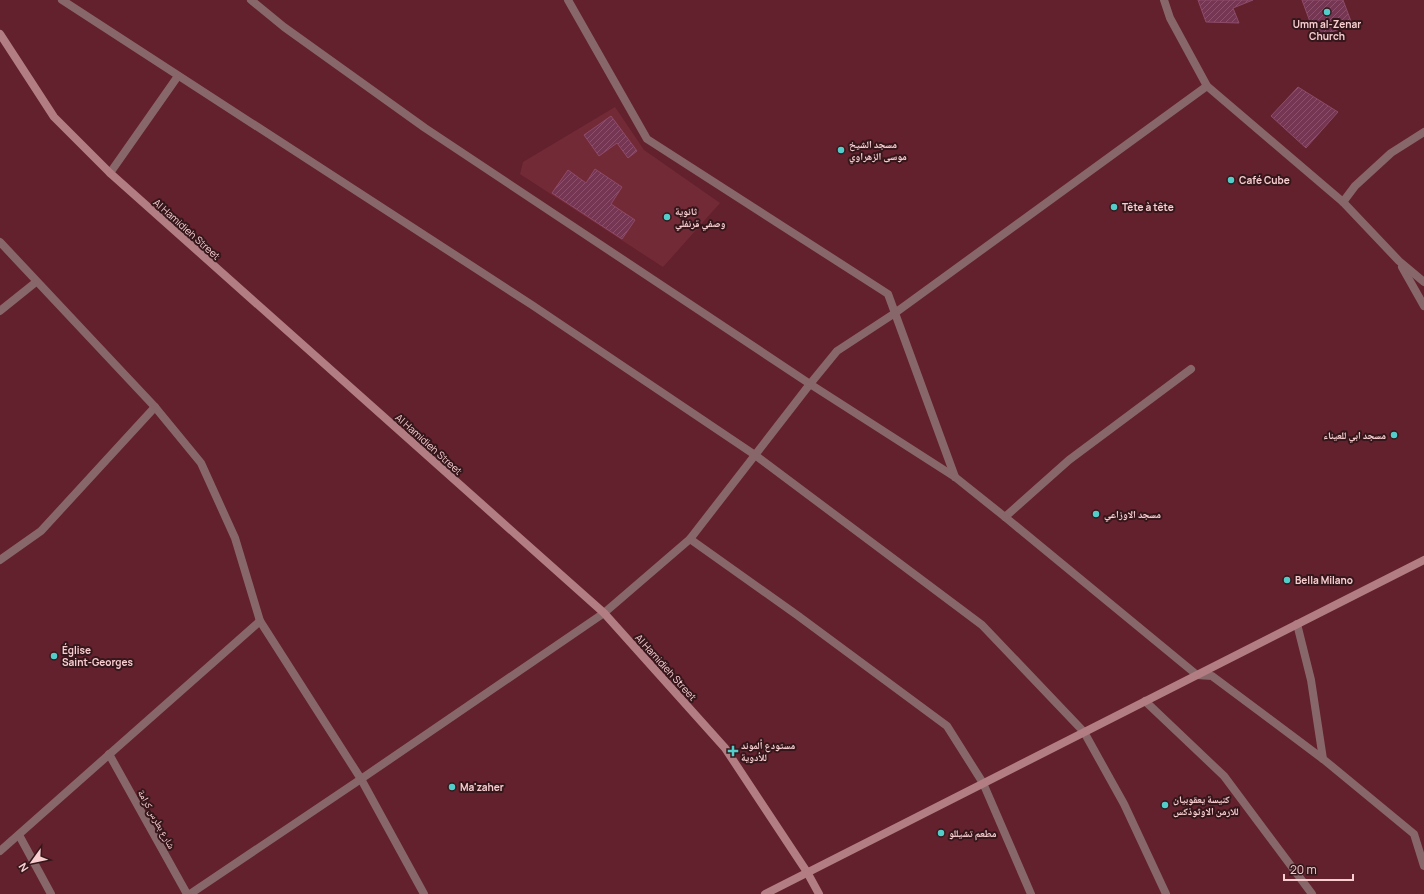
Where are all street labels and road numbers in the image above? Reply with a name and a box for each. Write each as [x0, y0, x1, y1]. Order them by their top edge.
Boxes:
street label: Al Hamidieh Street [151, 195, 223, 263]
street label: Al Hamidieh Street [393, 410, 465, 478]
street label: Al Hamidieh Street [632, 631, 700, 703]
street label: شارع بطرس كرامة [135, 787, 179, 852]

